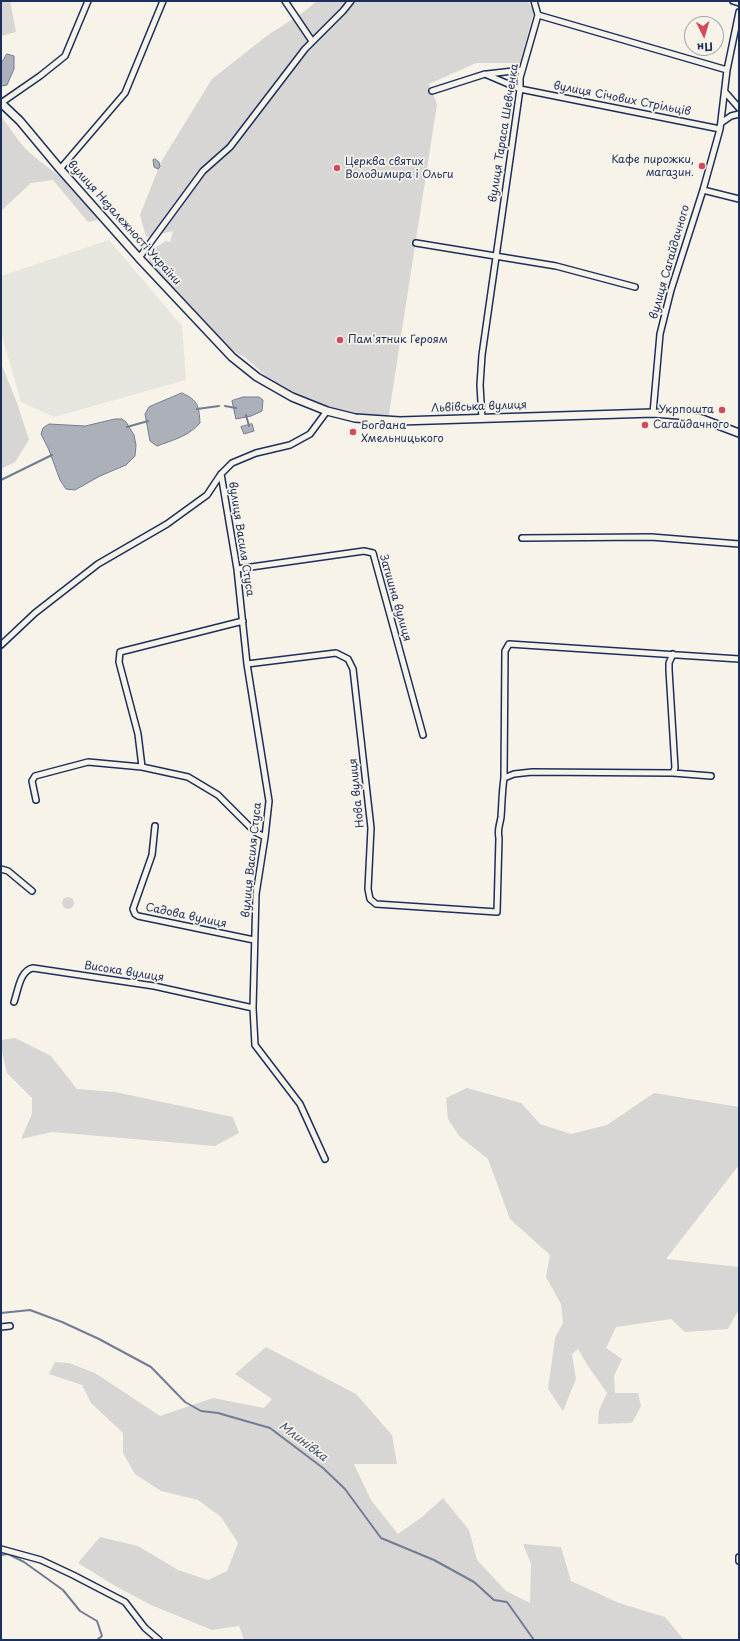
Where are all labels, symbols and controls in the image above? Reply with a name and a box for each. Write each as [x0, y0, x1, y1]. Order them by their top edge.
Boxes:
north arrow [684, 16, 724, 56]
text: Пн [696, 38, 714, 57]
street label: вулиця Тараса Шевченка [486, 63, 522, 203]
street label: вулиця Січових Стрільців [552, 79, 692, 119]
place label: Кафе пирожки, магазин. [611, 153, 694, 179]
place label: Церква святих Володимира і Ольги [345, 155, 454, 181]
street label: вулиця Незалежності України [65, 158, 183, 288]
marker: Кафе пирожки, магазин. [697, 161, 707, 171]
marker: Церква святих Володимира і Ольги [332, 163, 342, 173]
street label: вулиця Сагайдачного [647, 203, 693, 321]
place label: Пам'ятник Героям [348, 333, 448, 347]
marker: Пам'ятник Героям [335, 335, 345, 345]
street label: Львівська вулиця [431, 399, 527, 415]
place label: Укрпошта [658, 403, 714, 417]
marker: Укрпошта [717, 405, 727, 415]
place label: Сагайдачного [653, 418, 729, 432]
place label: Богдана Хмельницького [361, 419, 444, 445]
marker: Сагайдачного [640, 420, 650, 430]
marker: Богдана Хмельницького [348, 427, 358, 437]
street label: вулиця Василя Стуса [225, 481, 257, 597]
street label: Затишна вулиця [376, 553, 414, 643]
street label: Нова вулиця [347, 758, 367, 828]
street label: вулиця Василя Стуса [239, 802, 265, 918]
street label: Садова вулиця [144, 901, 228, 931]
street label: Висока вулиця [83, 959, 165, 985]
water label: Млинівка [276, 1419, 330, 1465]

